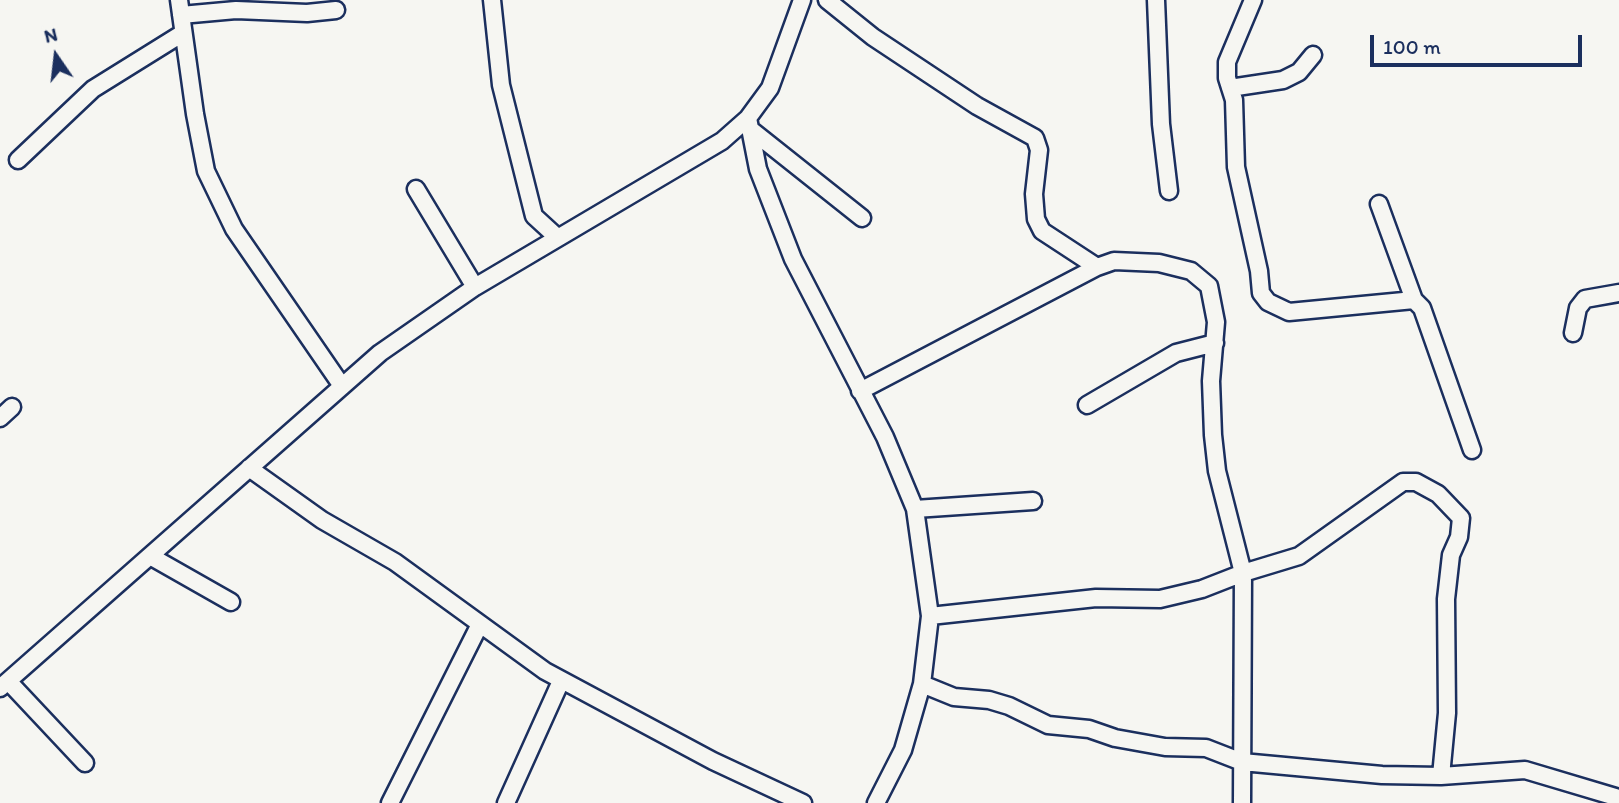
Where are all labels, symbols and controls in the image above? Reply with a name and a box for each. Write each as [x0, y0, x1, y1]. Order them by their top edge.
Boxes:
north arrow [21, 21, 91, 91]
scale bar [1374, 21, 1586, 65]
text: N [42, 22, 60, 48]
text: 100 m [1383, 34, 1441, 59]

